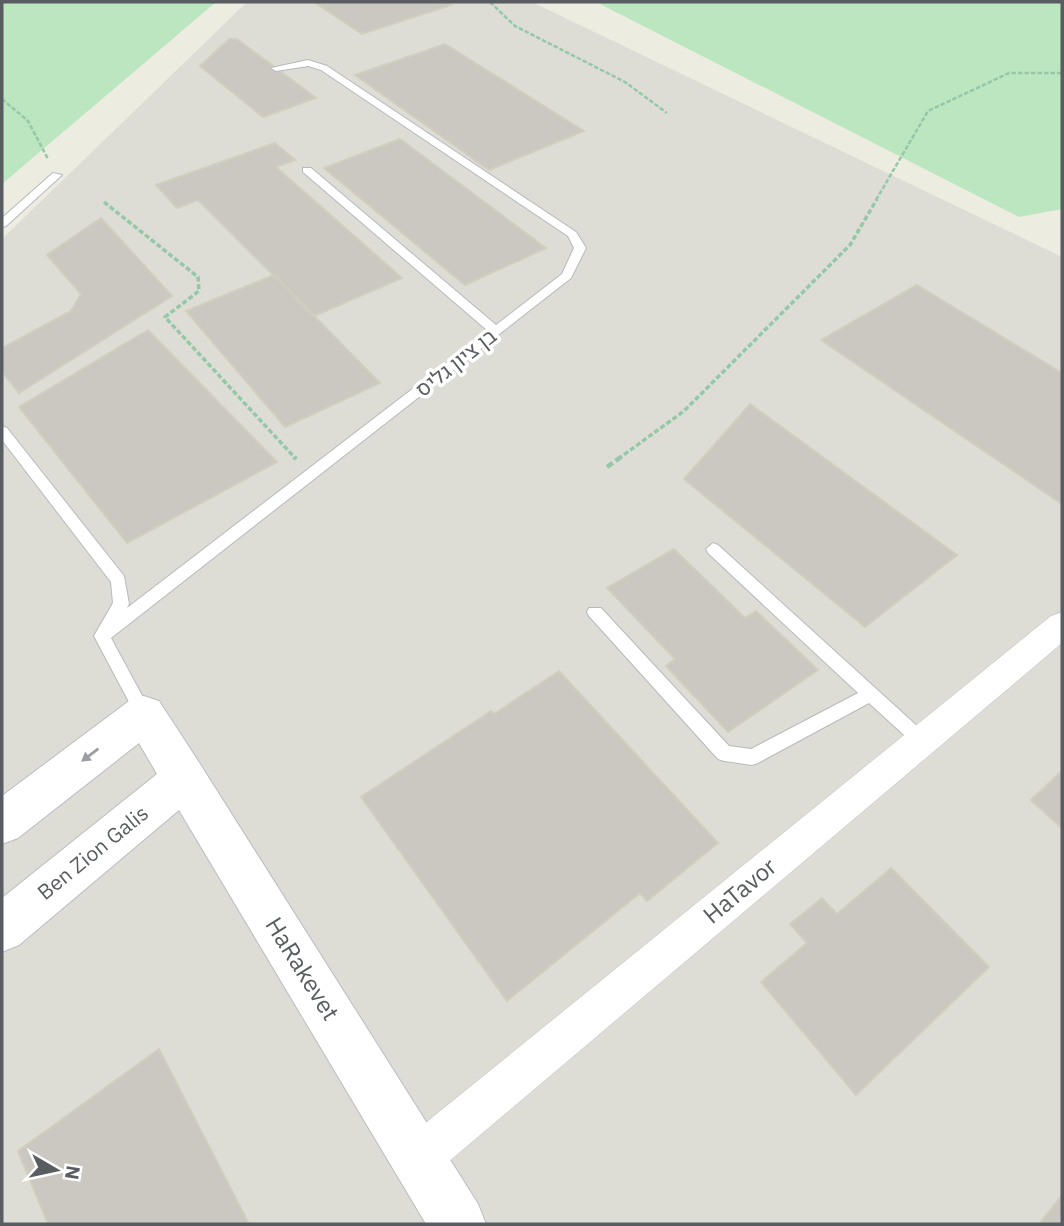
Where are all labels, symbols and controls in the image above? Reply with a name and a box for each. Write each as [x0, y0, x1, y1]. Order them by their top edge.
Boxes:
street label: בן ציון גליס [409, 322, 502, 403]
one-way arrow [81, 748, 99, 762]
street label: Ben Zion Galis [31, 799, 154, 906]
street label: HaTavor [696, 850, 783, 930]
street label: HaRakevet [258, 911, 347, 1026]
north arrow [21, 1135, 91, 1205]
text: N [60, 1164, 86, 1181]

